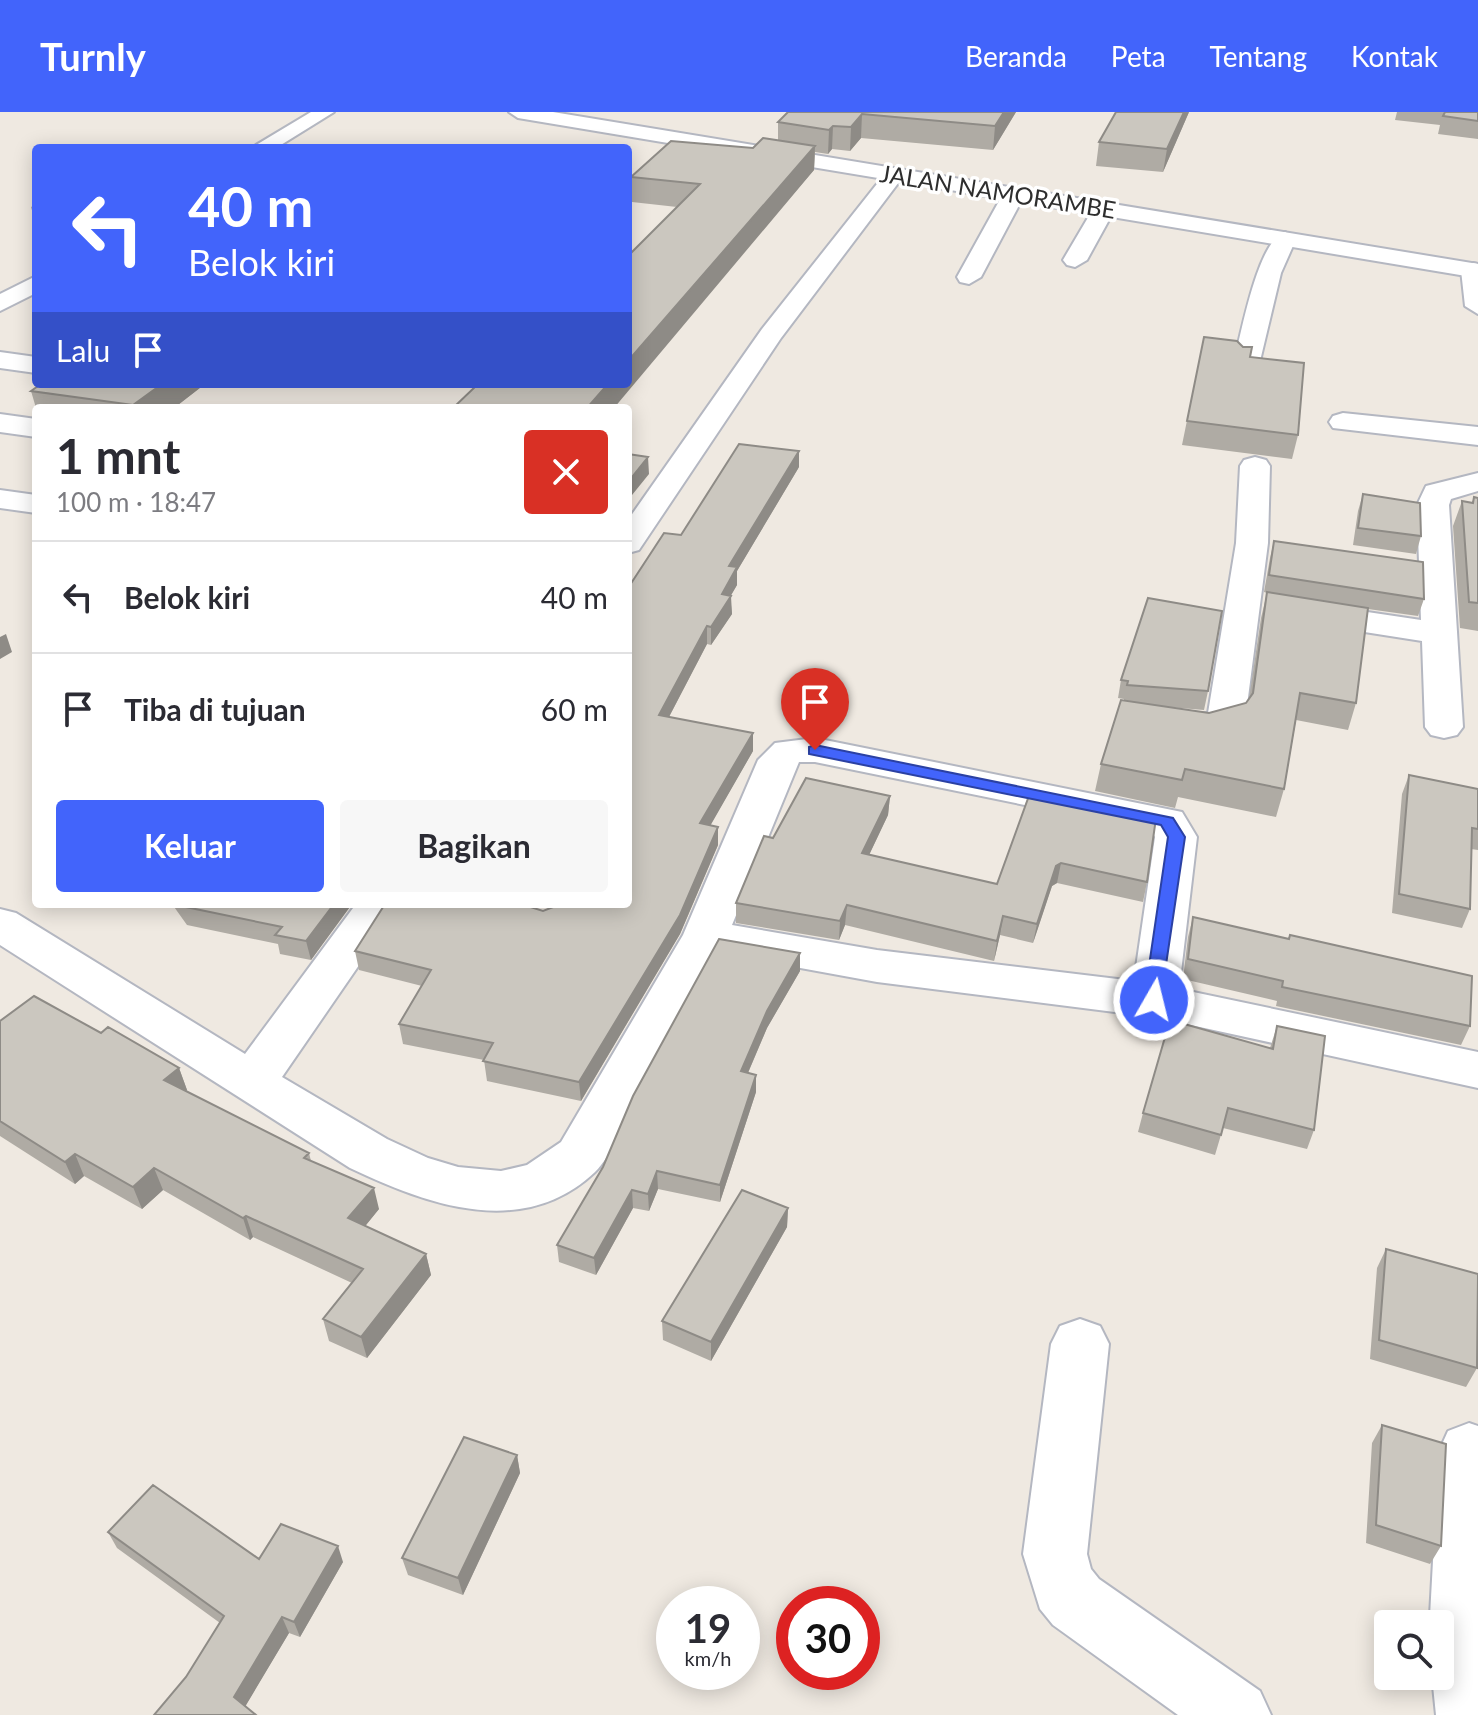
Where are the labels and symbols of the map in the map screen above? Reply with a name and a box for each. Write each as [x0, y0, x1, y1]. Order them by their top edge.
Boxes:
street label: JALAN NAMORAMBE [878, 158, 1118, 224]
pin [781, 668, 849, 750]
position arrow [1112, 958, 1196, 1042]
speed limit sign: 30 [776, 1586, 880, 1690]

